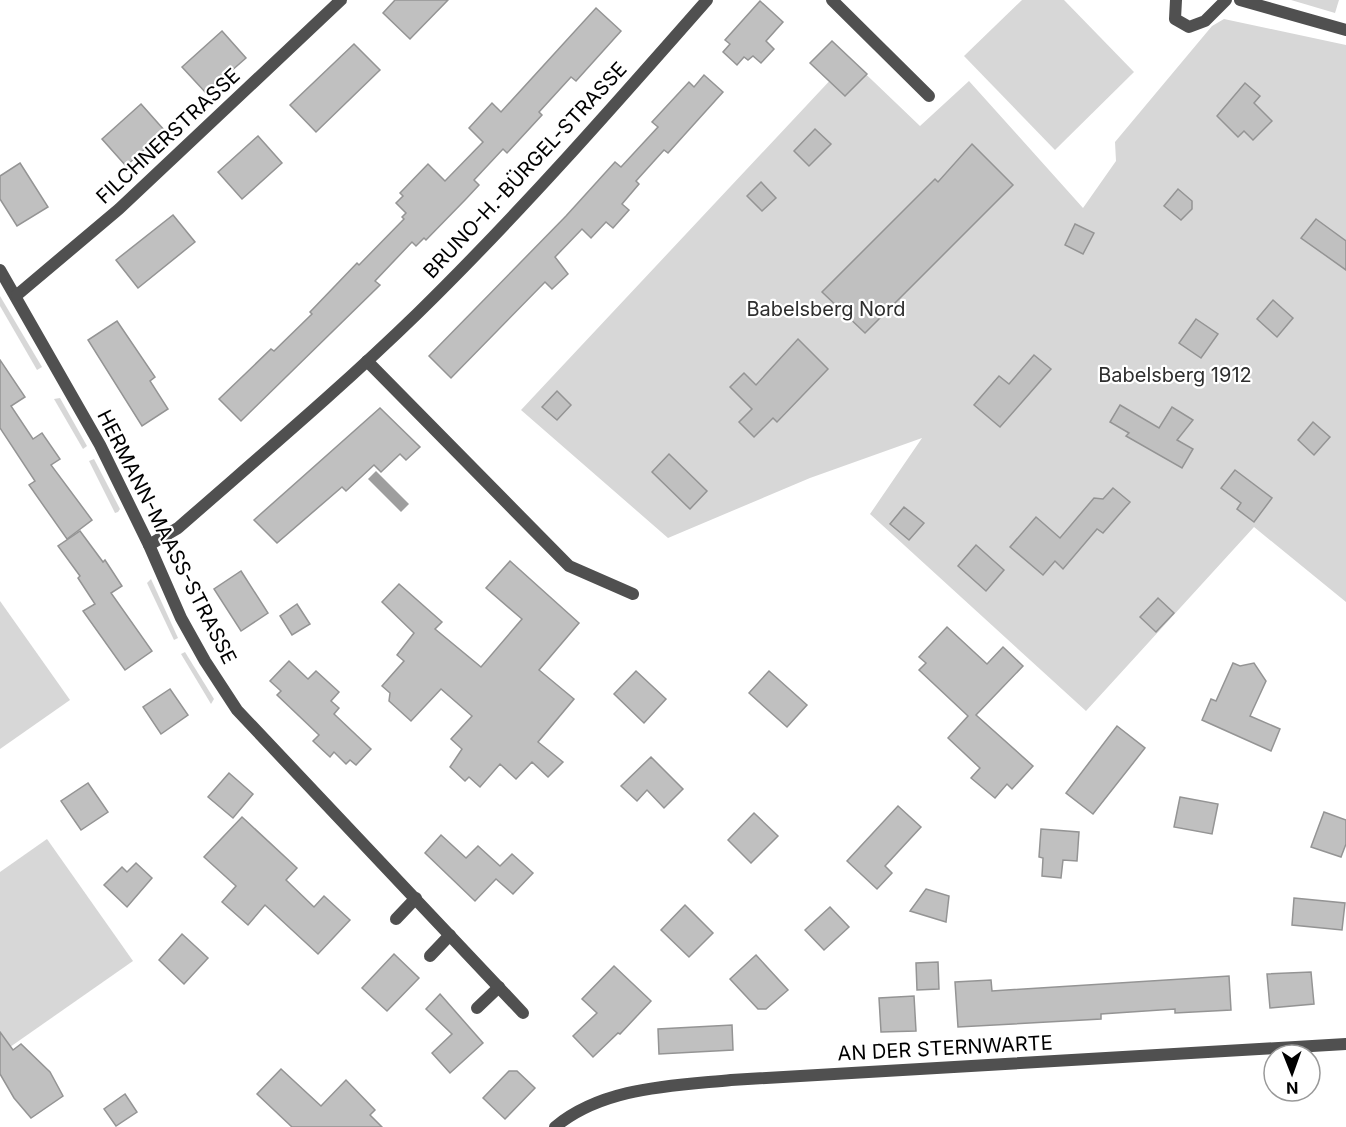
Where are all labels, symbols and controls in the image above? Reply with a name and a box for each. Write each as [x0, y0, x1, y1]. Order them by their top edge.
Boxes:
street label: BRUNO-H.-BÜRGEL-STRASSE [418, 57, 632, 283]
street label: FILCHNERSTRASSE [91, 63, 245, 209]
park label: Babelsberg Nord [746, 297, 906, 321]
park label: Babelsberg 1912 [1098, 363, 1252, 387]
street label: HERMANN-MAASS-STRASSE [92, 406, 242, 668]
street label: AN DER STERNWARTE [837, 1030, 1053, 1066]
north arrow [1262, 1043, 1322, 1103]
text: N [1286, 1078, 1299, 1098]

